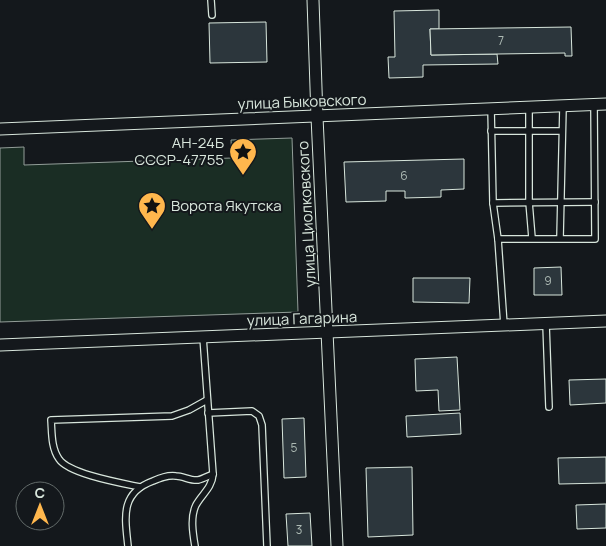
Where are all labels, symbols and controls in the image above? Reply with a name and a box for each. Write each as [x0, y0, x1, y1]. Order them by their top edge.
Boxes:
house number: 7 [498, 32, 504, 49]
street label: улица Быковского [237, 89, 367, 114]
place label: АН-24Б СССР-47755 [135, 132, 224, 170]
place icon: АН-24Б СССР-47755 [228, 137, 258, 176]
street label: улица Циолковского [292, 140, 321, 288]
house number: 6 [400, 167, 408, 184]
place icon: Ворота Якутска [137, 191, 167, 230]
place label: Ворота Якутска [171, 195, 282, 216]
house number: 9 [544, 272, 552, 289]
street label: улица Гагарина [247, 306, 357, 331]
house number: 5 [291, 439, 298, 456]
north arrow [15, 481, 65, 531]
text: С [35, 483, 45, 502]
house number: 3 [296, 521, 302, 538]

